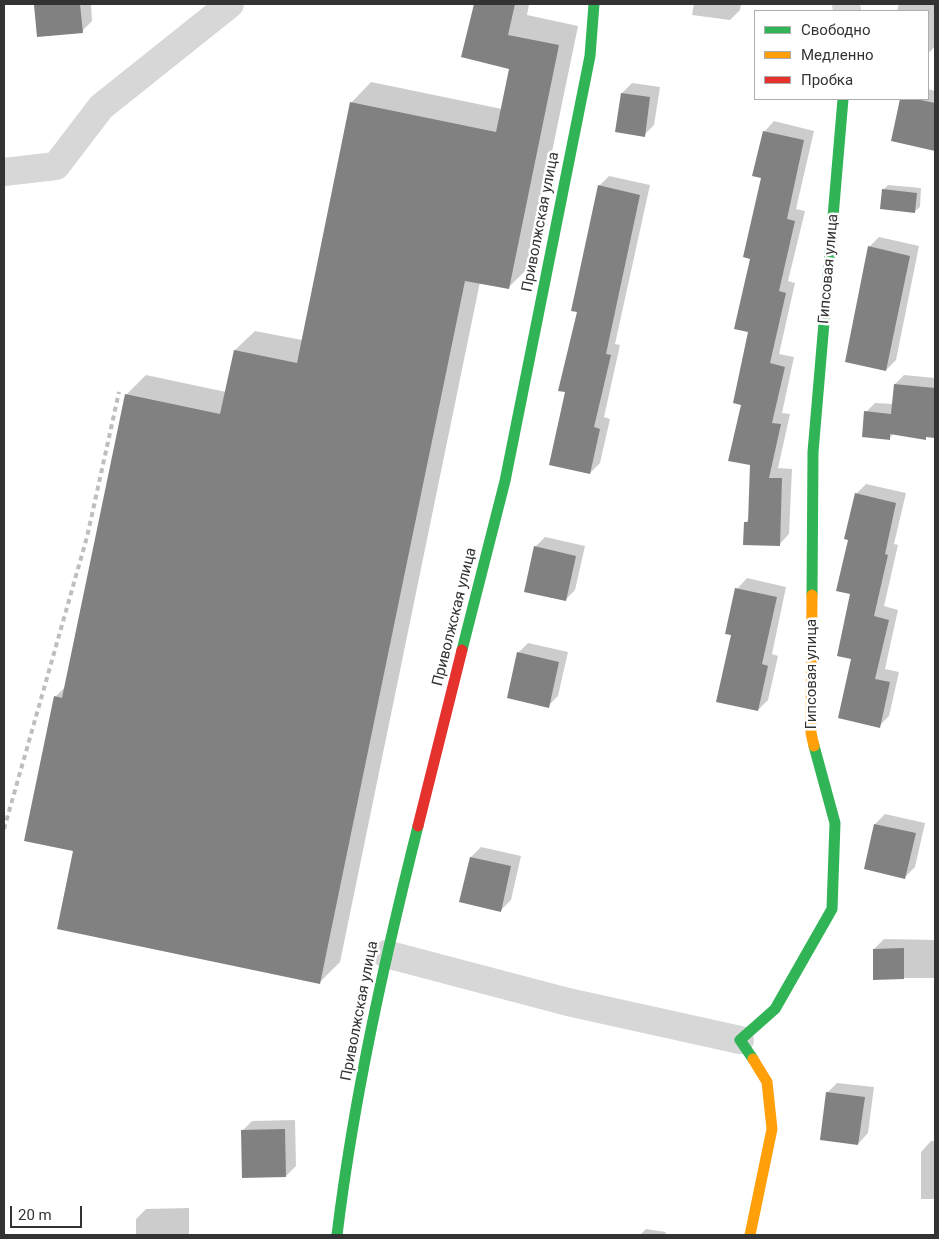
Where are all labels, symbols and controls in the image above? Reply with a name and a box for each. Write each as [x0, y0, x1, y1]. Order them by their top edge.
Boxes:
legend [754, 10, 929, 100]
text: Свободно [801, 21, 870, 39]
text: Медленно [801, 46, 874, 64]
text: Пробка [801, 71, 853, 89]
street label: Приволжская улица [519, 151, 563, 293]
street label: Гипсовая улица [815, 213, 843, 325]
street label: Приволжская улица [429, 546, 481, 688]
street label: Гипсовая улица [803, 619, 821, 729]
street label: Приволжская улица [338, 940, 382, 1082]
scale bar [12, 1196, 85, 1228]
text: 20 m [18, 1206, 52, 1224]

